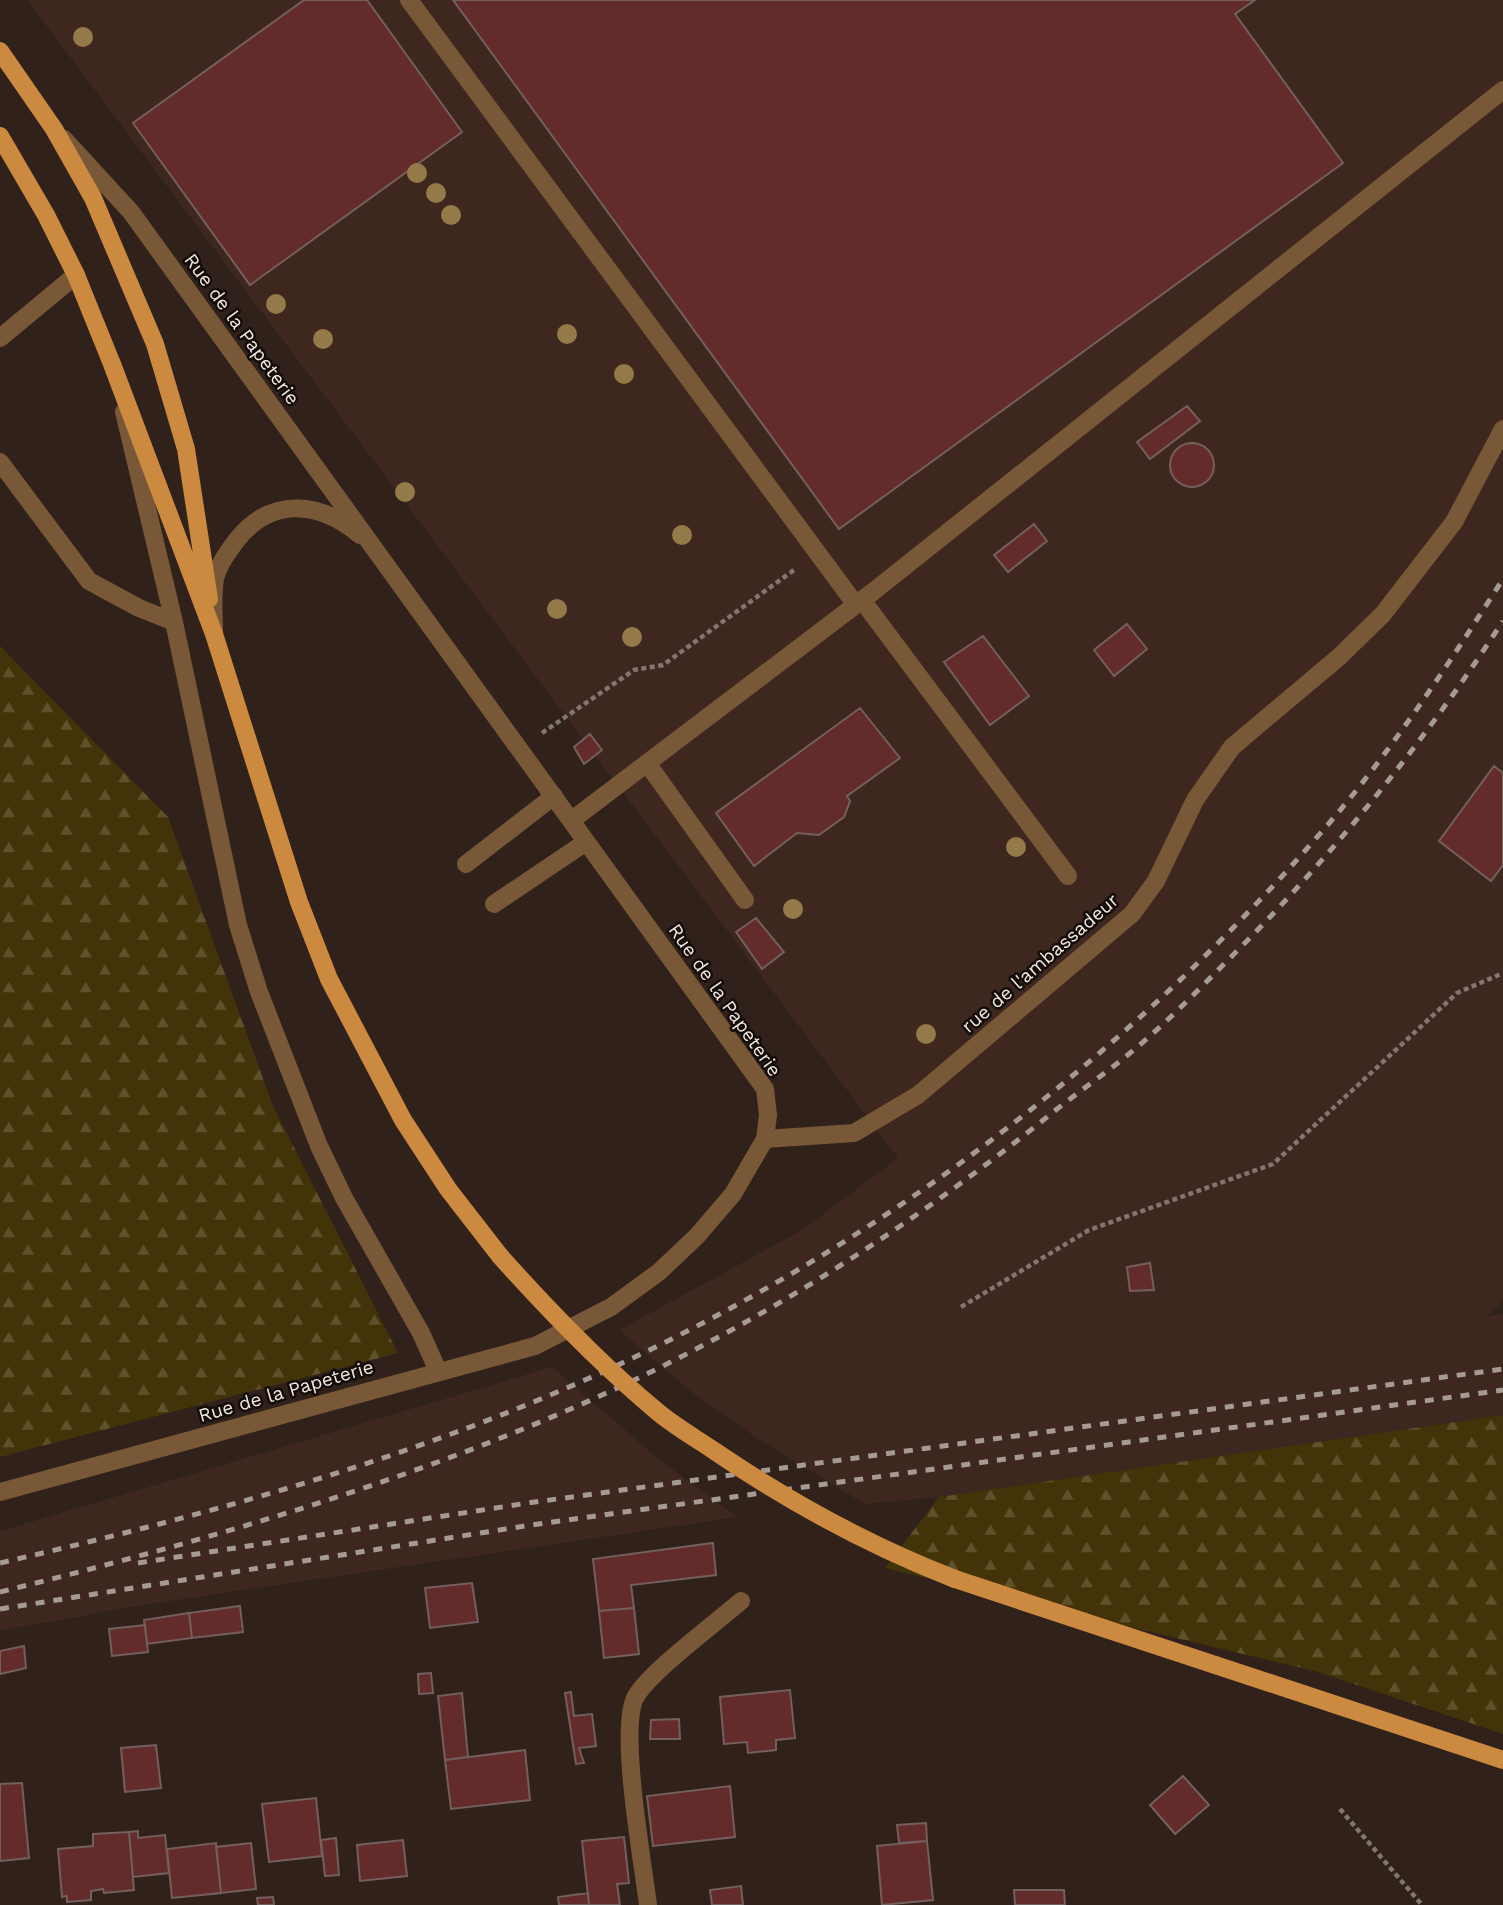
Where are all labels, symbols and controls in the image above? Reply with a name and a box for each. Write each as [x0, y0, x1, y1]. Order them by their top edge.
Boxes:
street label: Rue de la Papeterie [179, 249, 305, 409]
street label: rue de l'ambassadeur [957, 888, 1123, 1037]
street label: Rue de la Papeterie [664, 919, 786, 1081]
street label: Rue de la Papeterie [196, 1355, 376, 1427]

